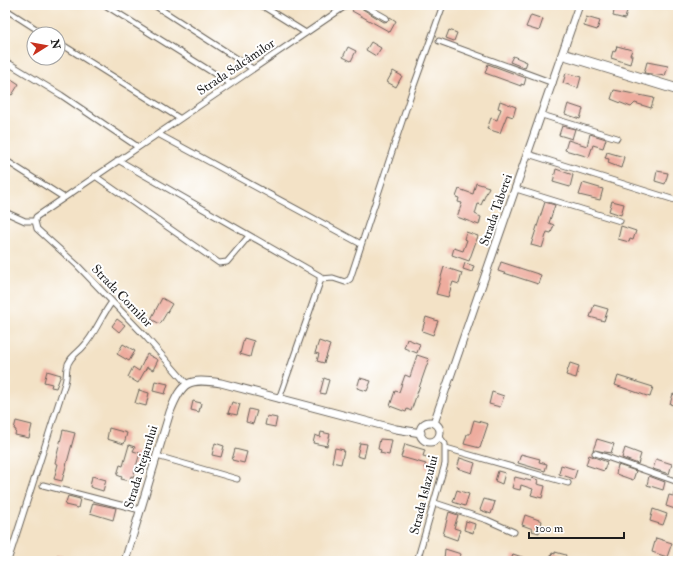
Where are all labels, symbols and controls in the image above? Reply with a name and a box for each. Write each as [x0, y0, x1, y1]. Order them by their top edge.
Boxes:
north arrow [26, 26, 66, 66]
street label: Strada Salcâmilor [194, 35, 278, 99]
text: N [48, 37, 63, 51]
street label: Strada Taberei [476, 171, 516, 248]
street label: Strada Cornilor [88, 261, 156, 331]
street label: Strada Stejarului [121, 423, 161, 511]
street label: Strada Islazului [406, 453, 442, 536]
scale bar [529, 514, 624, 540]
text: 100 m [535, 521, 564, 536]

